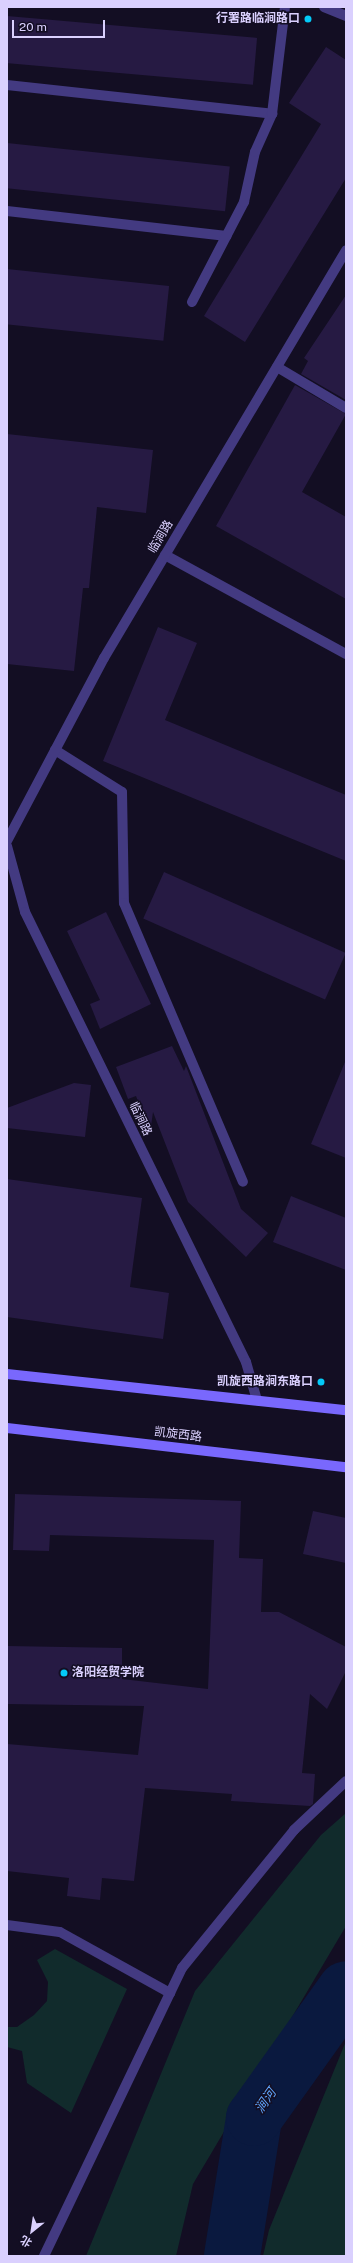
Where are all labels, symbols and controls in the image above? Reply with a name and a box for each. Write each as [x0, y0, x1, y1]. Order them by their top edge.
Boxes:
scale bar [14, 12, 107, 38]
place label: 行署路临涧路口 [216, 12, 300, 26]
marker: 行署路临涧路口 [303, 14, 313, 24]
text: 20 m [19, 20, 47, 34]
street label: 临涧路 [146, 518, 176, 556]
street label: 临涧路 [126, 1100, 154, 1138]
place label: 凯旋西路涧东路口 [217, 1375, 313, 1389]
marker: 凯旋西路涧东路口 [316, 1377, 326, 1387]
street label: 凯旋西路 [153, 1425, 203, 1445]
place label: 洛阳经贸学院 [72, 1666, 144, 1680]
marker: 洛阳经贸学院 [59, 1668, 69, 1678]
water label: 涧河 [252, 2086, 280, 2116]
north arrow [12, 2211, 52, 2251]
text: 北 [18, 2233, 34, 2249]

